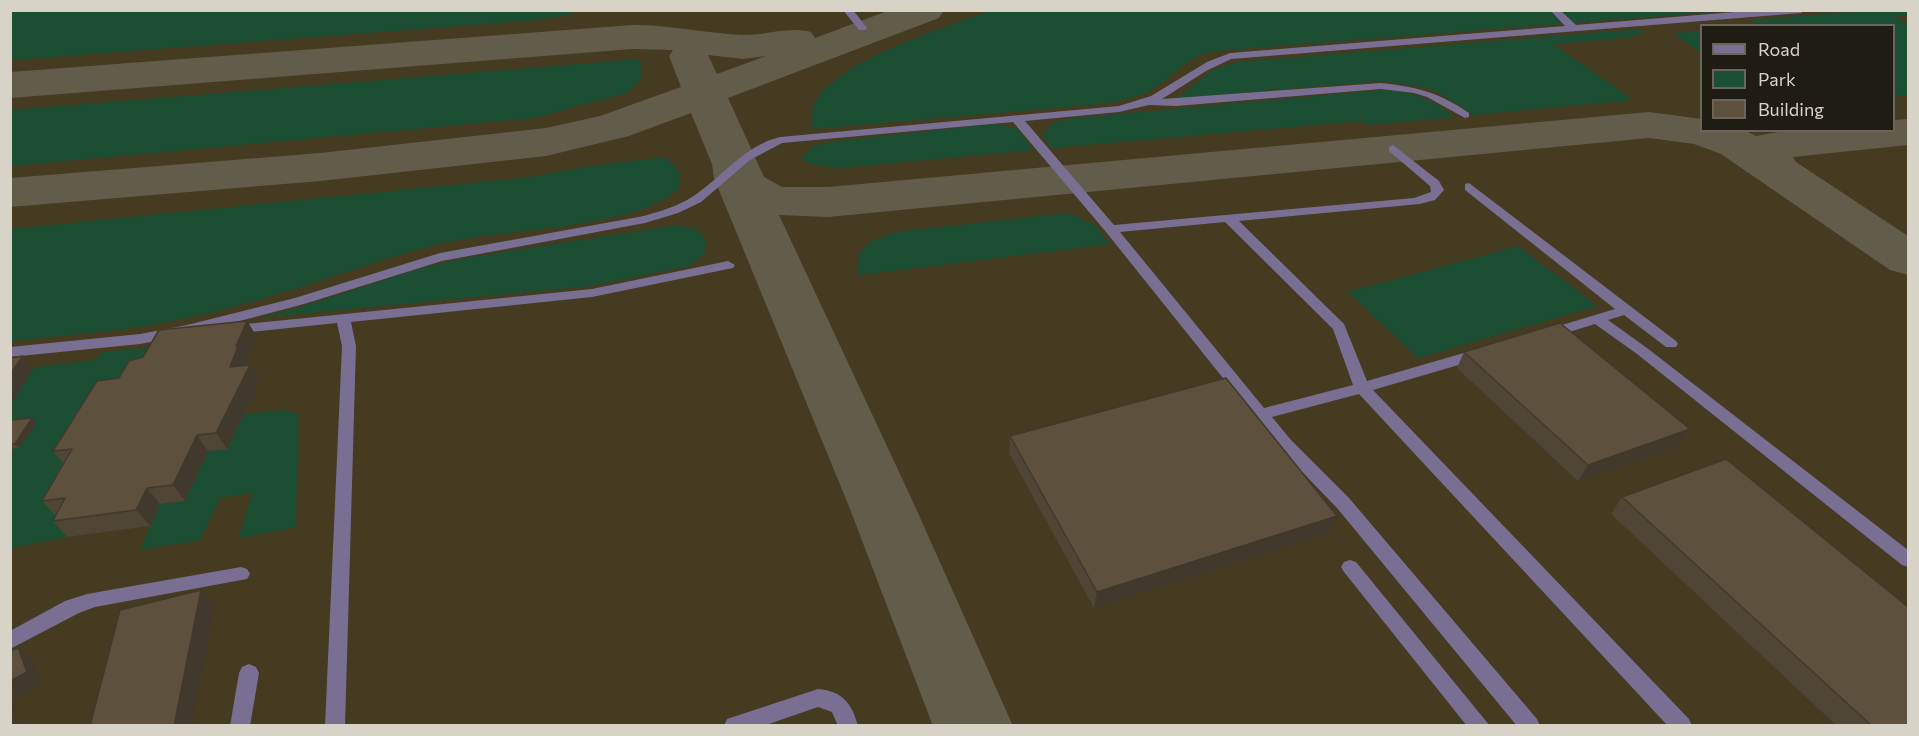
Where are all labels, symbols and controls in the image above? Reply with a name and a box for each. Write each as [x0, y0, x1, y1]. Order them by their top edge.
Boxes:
legend [1700, 24, 1895, 132]
text: Road [1758, 38, 1800, 60]
text: Park [1758, 68, 1796, 90]
text: Building [1758, 98, 1824, 120]

